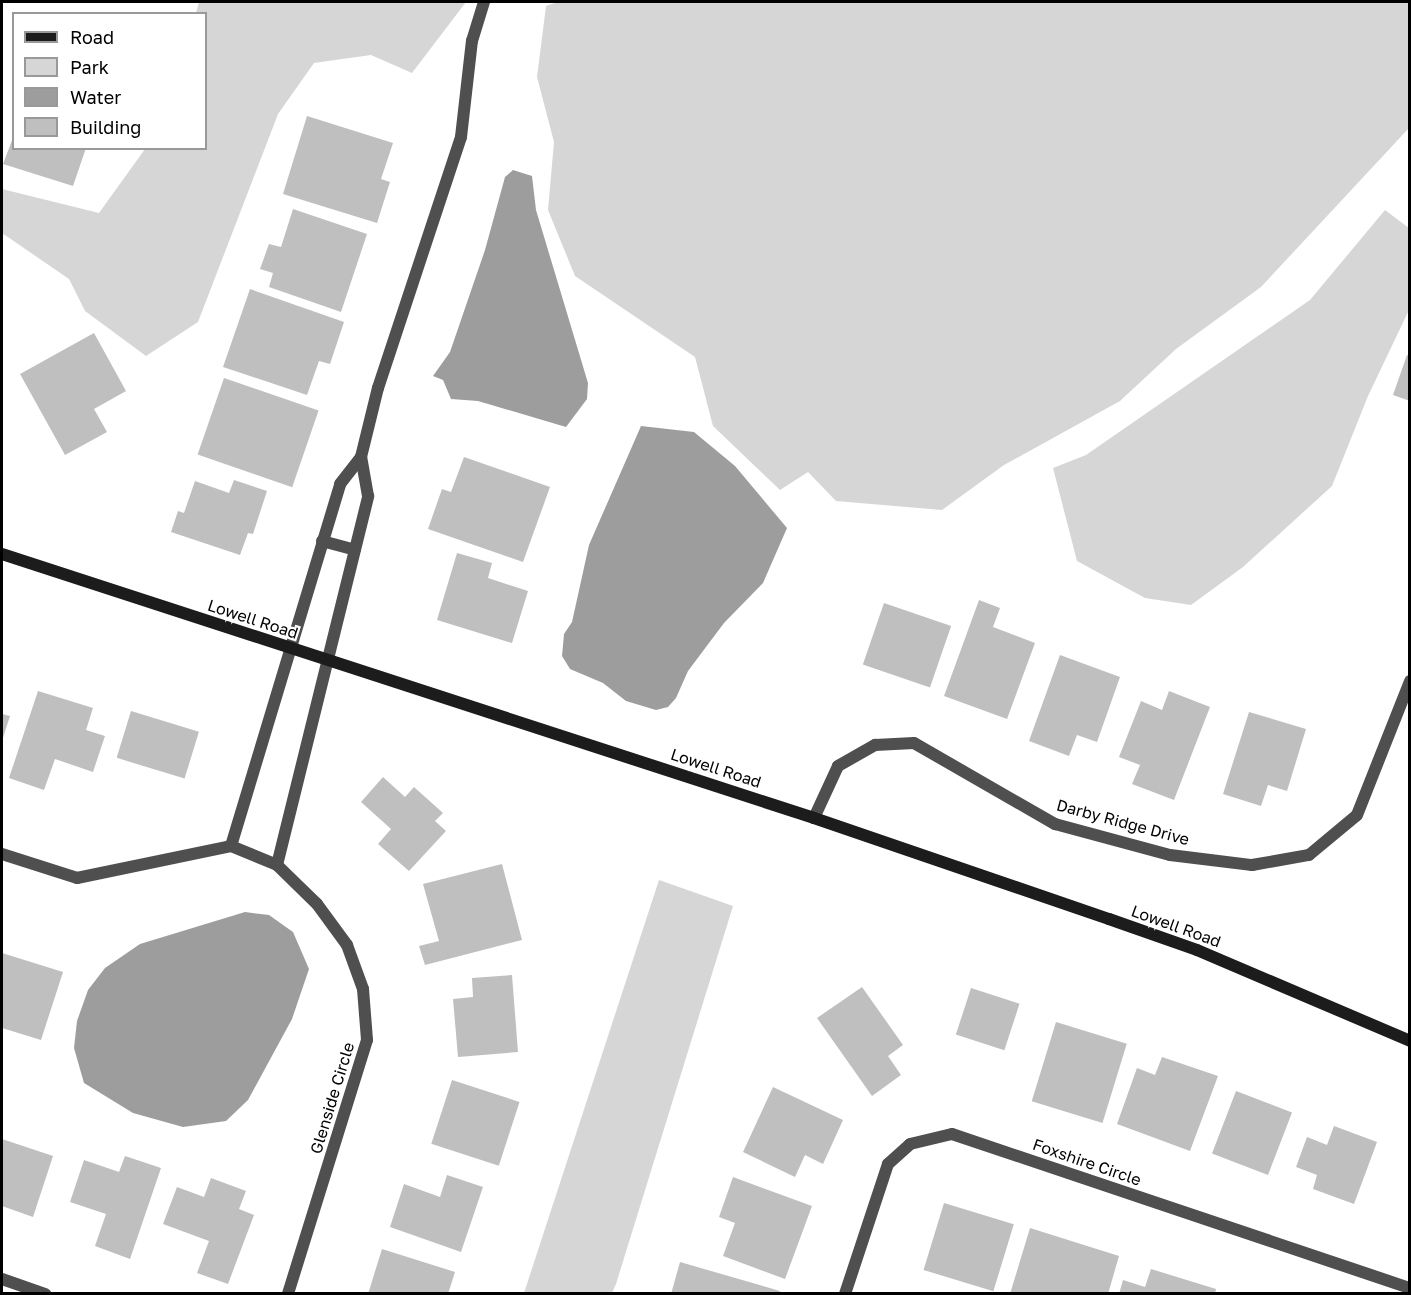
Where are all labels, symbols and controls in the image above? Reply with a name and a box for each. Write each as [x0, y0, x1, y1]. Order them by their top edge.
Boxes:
legend [12, 12, 207, 150]
text: Road [70, 26, 114, 48]
text: Park [70, 56, 109, 78]
text: Water [70, 86, 121, 108]
text: Building [70, 116, 141, 138]
street label: Lowell Road [205, 595, 301, 643]
street label: Lowell Road [668, 744, 764, 792]
street label: Darby Ridge Drive [1054, 795, 1192, 849]
street label: Lowell Road [1129, 901, 1223, 951]
street label: Glenside Circle [306, 1040, 358, 1156]
street label: Foxshire Circle [1030, 1134, 1144, 1190]

